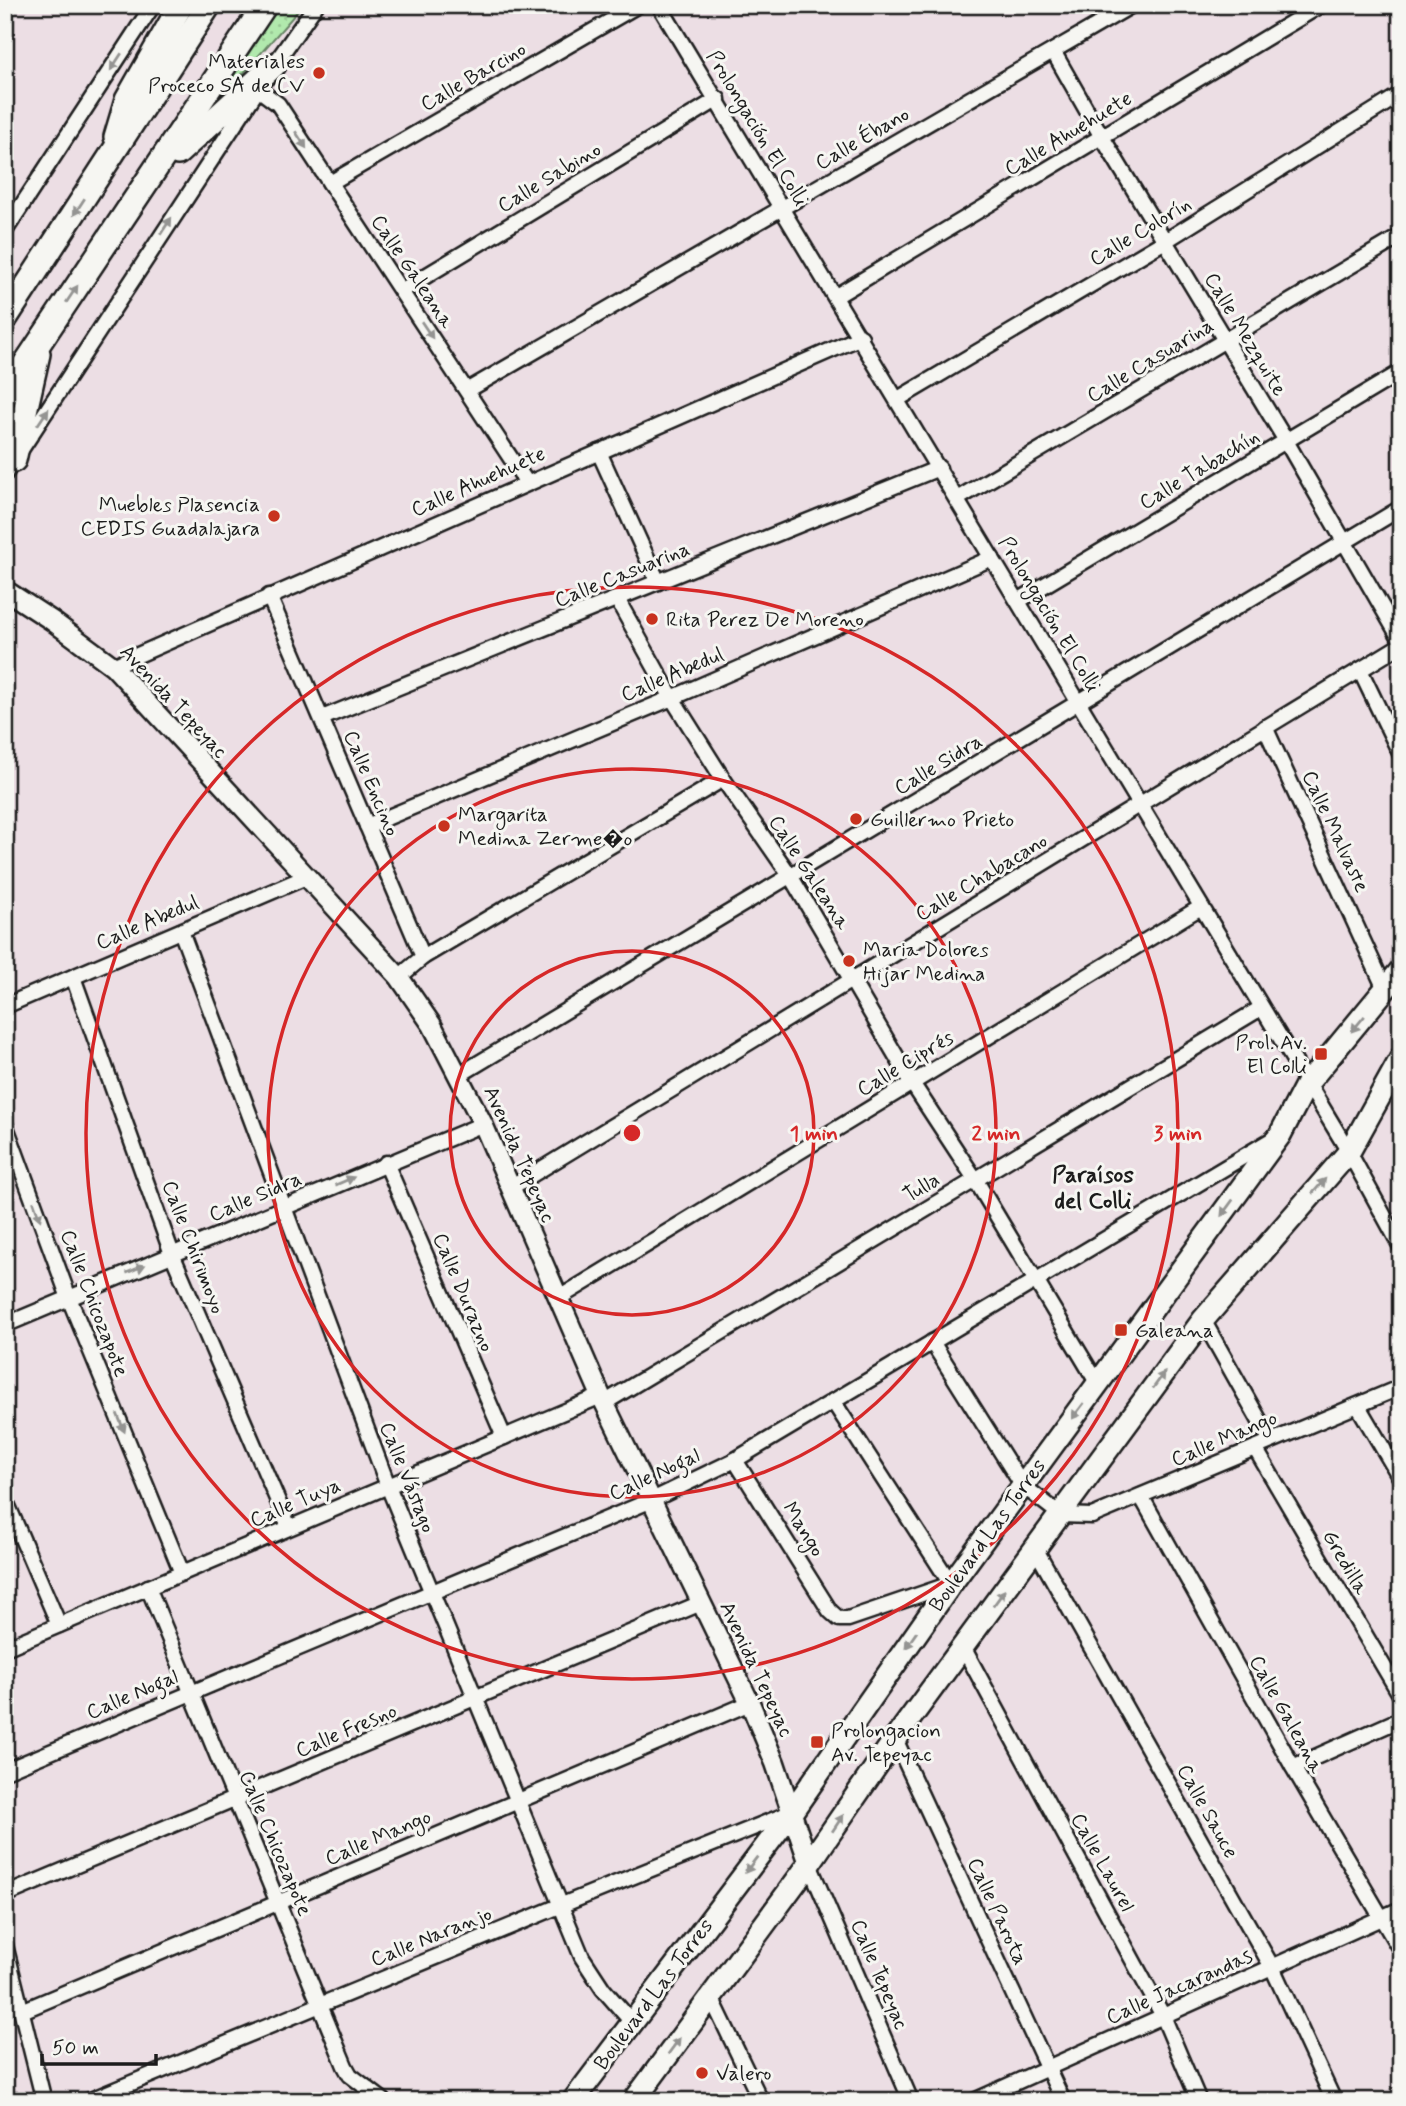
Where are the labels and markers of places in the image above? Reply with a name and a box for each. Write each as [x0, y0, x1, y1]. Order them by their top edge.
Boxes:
place label: Materiales Proceco SA de CV [148, 48, 305, 100]
marker: Materiales Proceco SA de CV [311, 65, 327, 81]
place label: Muebles Plasencia CEDIS Guadalajara [81, 491, 260, 543]
marker: Muebles Plasencia CEDIS Guadalajara [266, 508, 282, 524]
place label: Rita Perez De Moreno [666, 606, 864, 634]
marker: Rita Perez De Moreno [644, 611, 660, 627]
place label: Margarita Medina Zerme�o [458, 801, 633, 853]
place label: Guillermo Prieto [870, 806, 1014, 834]
marker: Guillermo Prieto [848, 811, 864, 827]
marker: Margarita Medina Zerme�o [436, 818, 452, 834]
place label: Maria Dolores Hijar Medina [863, 936, 989, 988]
marker: Maria Dolores Hijar Medina [841, 953, 857, 969]
place label: Prol. Av. El Colli [1235, 1029, 1307, 1081]
marker: Prol. Av. El Colli [1313, 1046, 1329, 1062]
centre of rings [620, 1121, 644, 1145]
place label: Galeana [1135, 1317, 1214, 1345]
marker: Galeana [1113, 1322, 1129, 1338]
place label: Prolongacion Av. Tepeyac [831, 1717, 941, 1769]
marker: Prolongacion Av. Tepeyac [809, 1734, 825, 1750]
place label: Valero [716, 2060, 771, 2088]
marker: Valero [694, 2065, 710, 2081]

